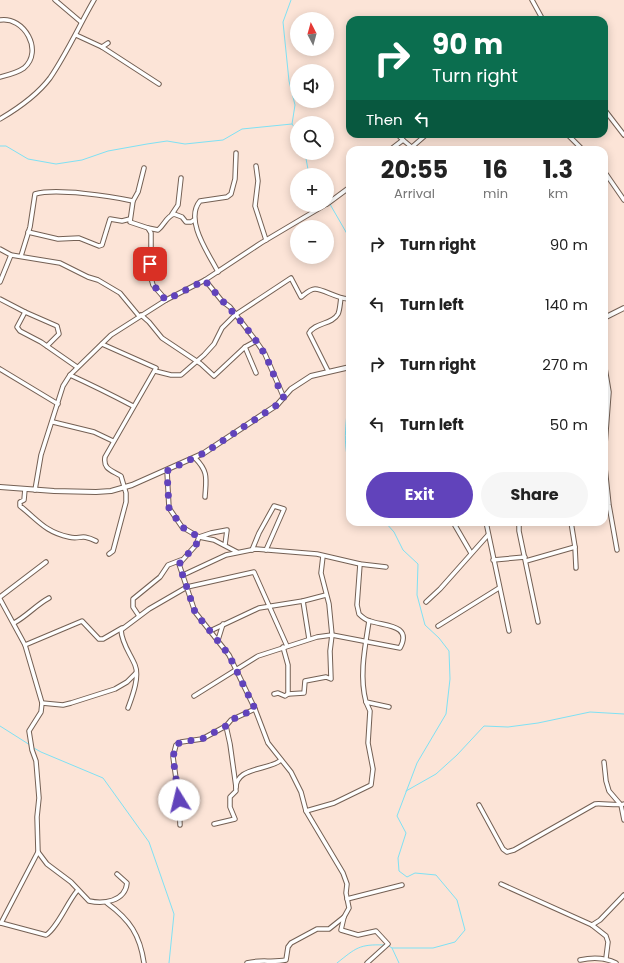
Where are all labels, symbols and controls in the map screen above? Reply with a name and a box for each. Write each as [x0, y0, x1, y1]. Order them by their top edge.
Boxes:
north arrow [290, 12, 334, 56]
map controls [290, 12, 334, 264]
text: 90 m [432, 25, 503, 64]
icon: right [366, 32, 418, 84]
text: Turn right [432, 63, 518, 88]
button: sound [290, 64, 334, 108]
icon: left [411, 108, 433, 130]
text: Then [366, 109, 403, 130]
button: search [290, 116, 334, 160]
text: 20:55 [381, 153, 448, 186]
text: 16 [483, 153, 508, 186]
text: 1.3 [543, 153, 573, 186]
button: + [290, 168, 334, 212]
text: Arrival [394, 184, 435, 203]
text: min [483, 184, 508, 203]
text: km [548, 184, 568, 203]
button: − [290, 220, 334, 264]
icon: right [366, 233, 388, 255]
text: Turn right [400, 234, 476, 255]
text: 90 m [550, 234, 588, 255]
pin [133, 247, 167, 281]
icon: arrive [139, 253, 161, 275]
icon: left [366, 293, 388, 315]
text: Turn left [400, 294, 464, 315]
text: 140 m [545, 294, 588, 315]
icon: right [366, 353, 388, 375]
text: Turn right [400, 354, 476, 375]
text: 270 m [542, 354, 588, 375]
icon: left [366, 413, 388, 435]
text: Turn left [400, 414, 464, 435]
text: 50 m [550, 414, 588, 435]
button: Exit [366, 472, 473, 518]
button: Share [481, 472, 588, 518]
position arrow [158, 779, 200, 821]

